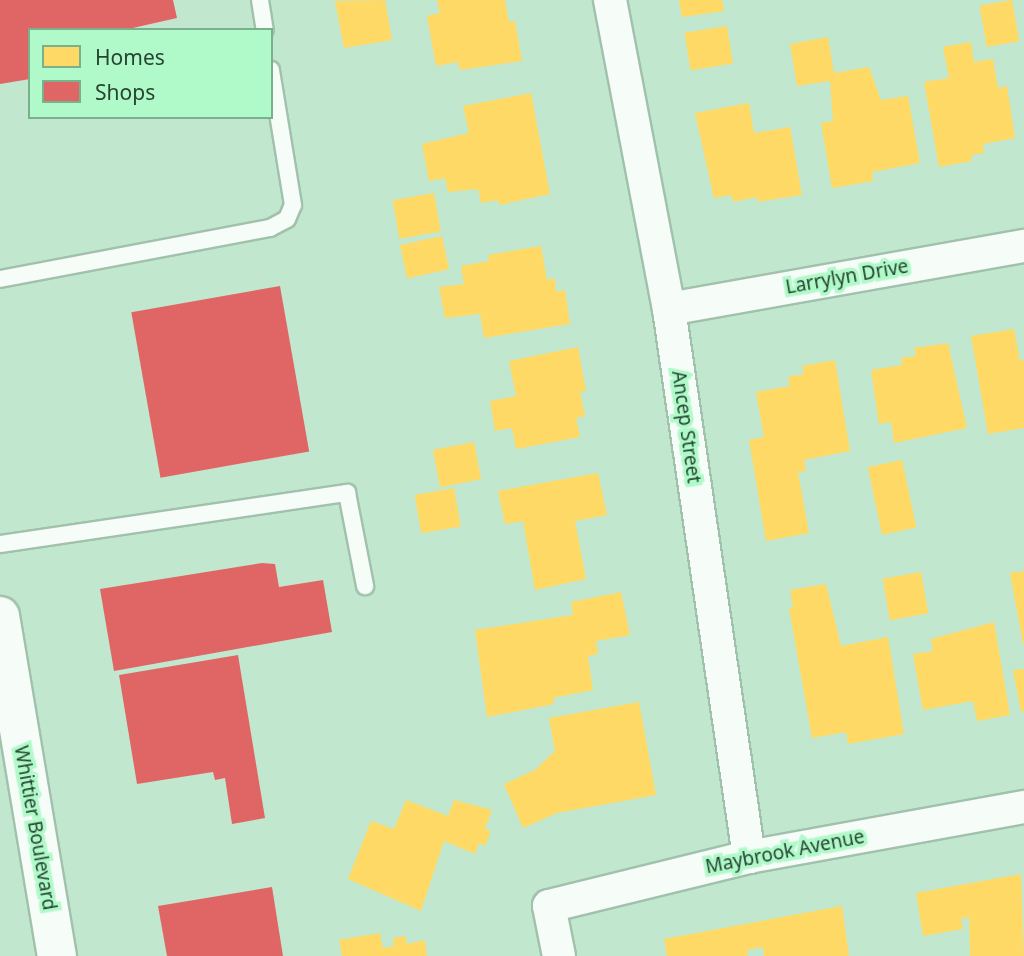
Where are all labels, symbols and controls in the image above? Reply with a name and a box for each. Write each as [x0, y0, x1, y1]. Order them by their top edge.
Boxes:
legend [28, 28, 273, 119]
text: Homes [95, 43, 165, 71]
text: Shops [95, 78, 155, 106]
street label: Larrylyn Drive [784, 255, 910, 299]
street label: Ancep Street [667, 369, 705, 485]
street label: Whittier Boulevard [9, 744, 61, 912]
street label: Maybrook Avenue [704, 825, 866, 879]

